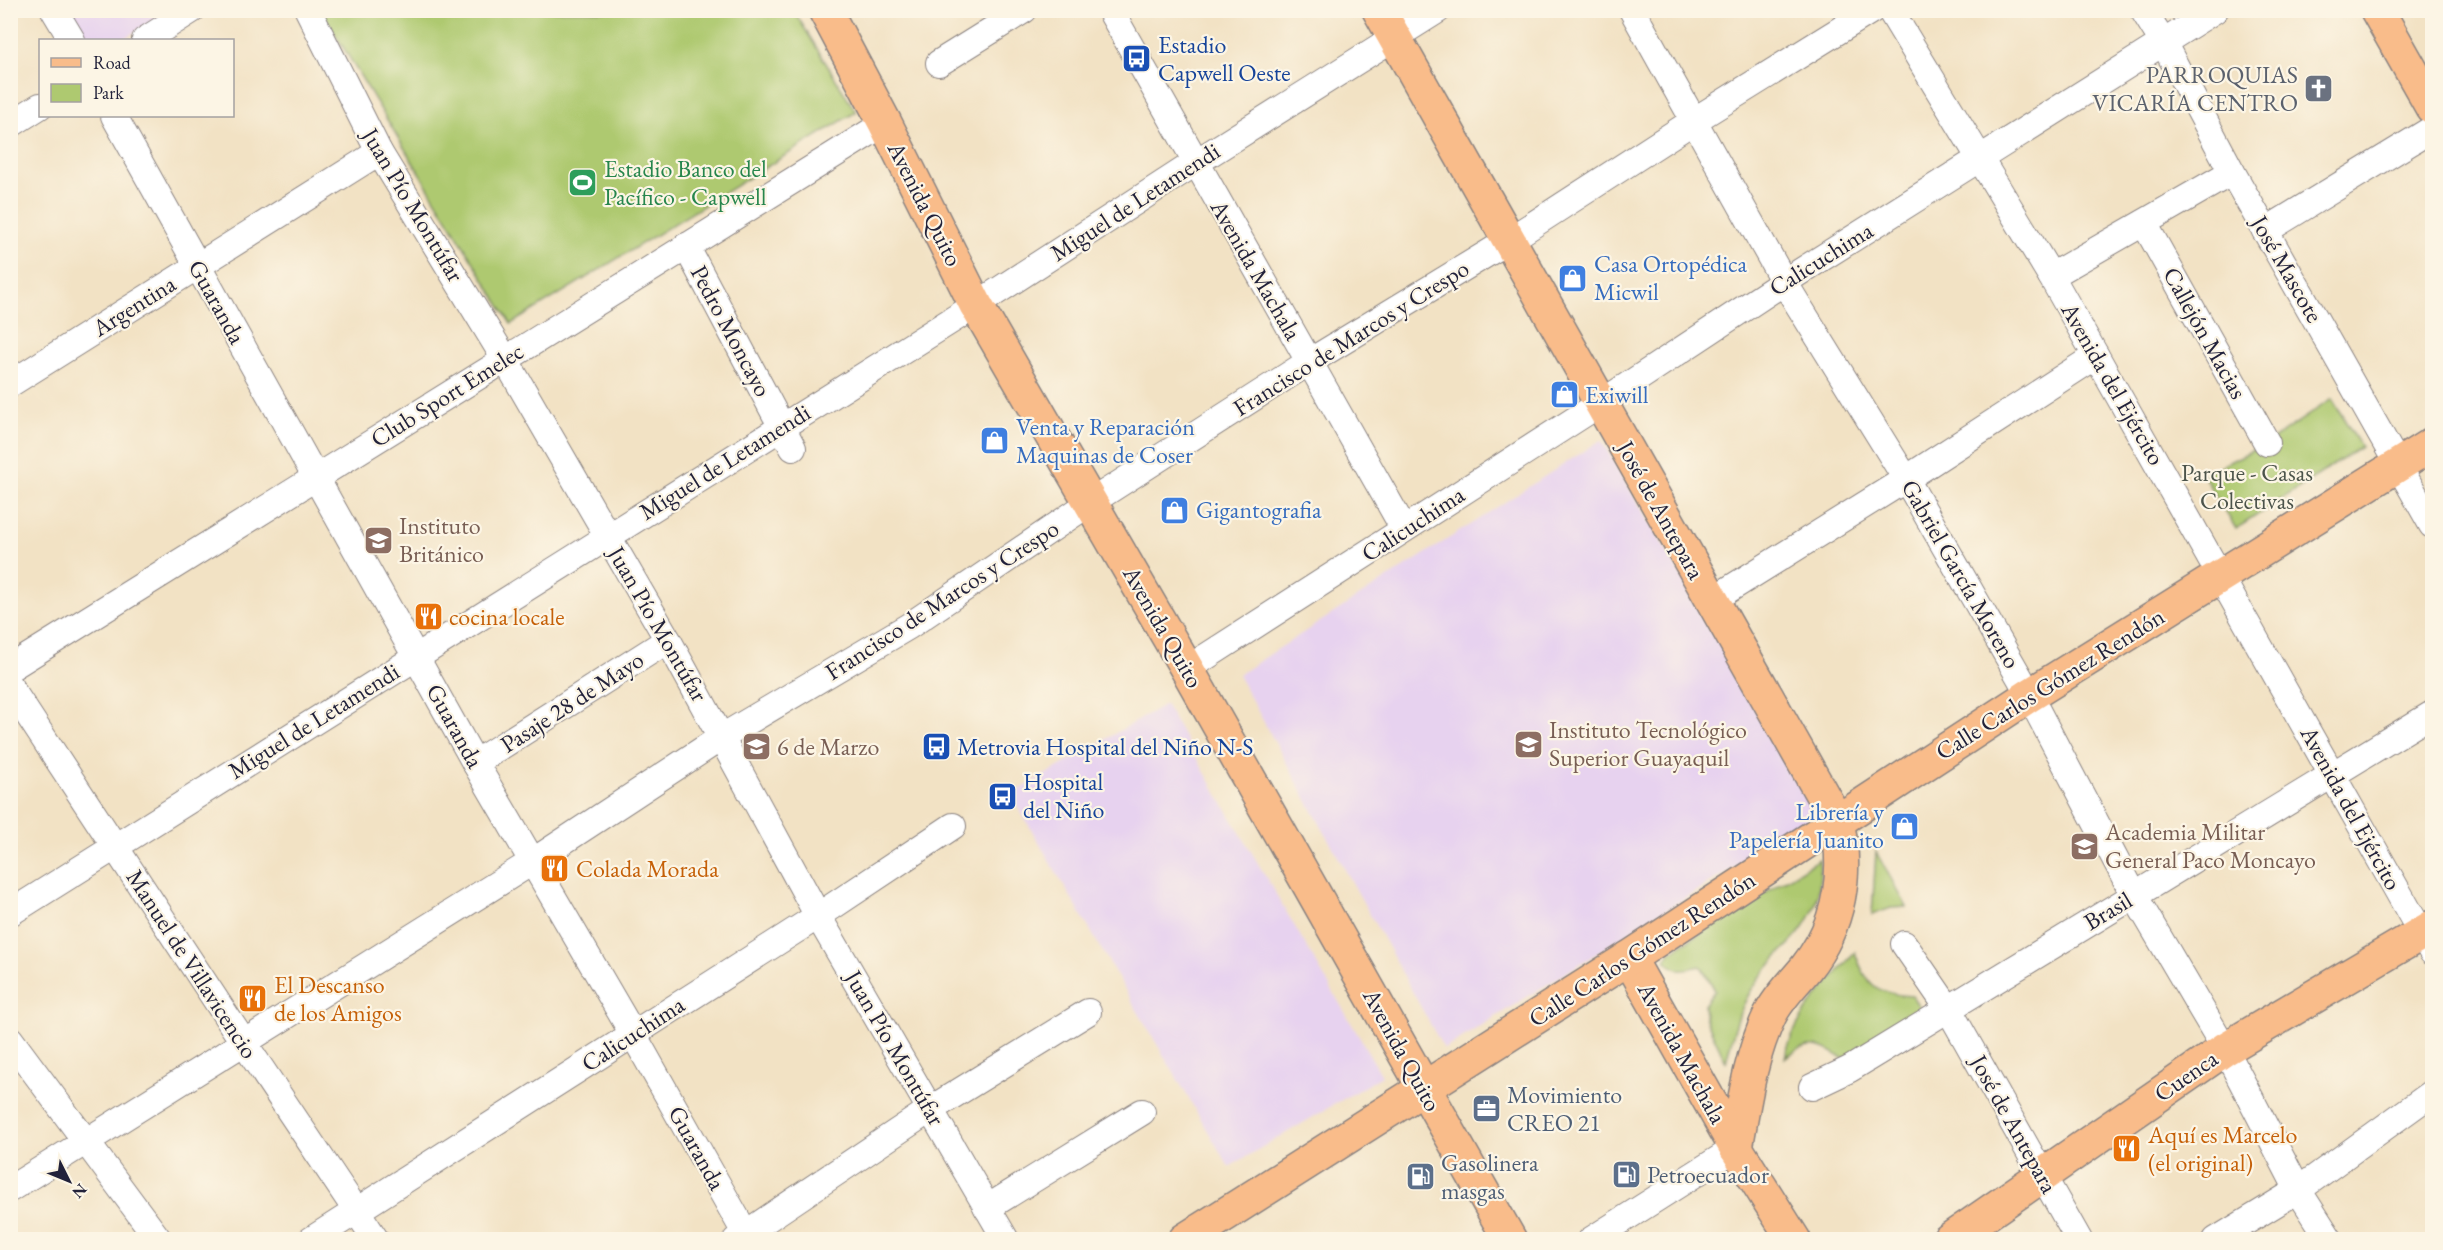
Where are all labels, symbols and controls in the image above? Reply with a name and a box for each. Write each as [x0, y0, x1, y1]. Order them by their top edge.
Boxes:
place label: Estadio Capwell Oeste [1158, 29, 1291, 88]
legend [39, 39, 234, 117]
bus stop icon: Estadio Capwell Oeste [1121, 43, 1153, 75]
text: Road [93, 51, 132, 74]
place label: PARROQUIAS VICARÍA CENTRO [2092, 59, 2298, 118]
church icon: PARROQUIAS VICARÍA CENTRO [2303, 73, 2335, 105]
text: Park [93, 81, 124, 104]
street label: Juan Pío Montúfar [354, 120, 472, 287]
street label: Avenida Quito [880, 135, 970, 271]
street label: Miguel de Letamendi [1044, 135, 1225, 268]
place label: Estadio Banco del Pacífico - Capwell [604, 153, 767, 212]
sports icon: Estadio Banco del Pacífico - Capwell [567, 167, 599, 199]
street label: Avenida Machala [1203, 193, 1309, 346]
street label: José Mascote [2243, 208, 2330, 328]
street label: Calicuchima [1763, 214, 1879, 303]
place label: Casa Ortopédica Micwil [1594, 248, 1747, 307]
street label: Francisco de Marcos y Crespo [1227, 252, 1475, 423]
street label: Guaranda [182, 254, 253, 350]
street label: Pedro Moncayo [684, 260, 779, 402]
street label: Callejón Macias [2156, 261, 2254, 404]
shop icon: Casa Ortopédica Micwil [1557, 262, 1589, 294]
street label: Argentina [85, 268, 182, 344]
street label: Avenida del Ejército [2054, 296, 2173, 471]
street label: Club Sport Emelec [364, 335, 529, 454]
shop icon: Exiwill [1548, 379, 1580, 411]
place label: Exiwill [1585, 379, 1649, 410]
street label: Miguel de Letamendi [633, 396, 816, 527]
place label: Venta y Reparación Maquinas de Coser [1016, 411, 1195, 470]
shop icon: Venta y Reparación Maquinas de Coser [979, 425, 1011, 457]
street label: José de Antepara [1610, 433, 1712, 585]
park label: Parque - Casas Colectivas [2181, 457, 2313, 516]
street label: Gabriel García Moreno [1895, 474, 2028, 674]
street label: Calicuchima [1355, 479, 1471, 568]
shop icon: Gigantografia [1159, 494, 1191, 526]
place label: Gigantografia [1196, 494, 1322, 525]
place label: Instituto Británico [399, 510, 484, 569]
street label: Francisco de Marcos y Crespo [819, 512, 1065, 687]
school or university icon: Instituto Británico [362, 524, 394, 556]
street label: Juan Pío Montúfar [600, 539, 715, 707]
street label: Avenida Quito [1116, 559, 1211, 693]
street label: Calle Carlos Gómez Rendón [1929, 600, 2170, 767]
restaurant icon: cocina locale [412, 601, 444, 633]
place label: cocina locale [449, 601, 565, 632]
street label: Pasaje 28 de Mayo [494, 644, 649, 759]
street label: Miguel de Letamendi [222, 655, 405, 786]
street label: Guaranda [420, 678, 491, 774]
place label: Instituto Tecnológico Superior Guayaquil [1549, 714, 1747, 773]
street label: Avenida del Ejército [2293, 719, 2409, 895]
school or university icon: Instituto Tecnológico Superior Guayaquil [1512, 728, 1544, 760]
school or university icon: 6 de Marzo [740, 731, 772, 763]
place label: 6 de Marzo [777, 731, 879, 762]
bus stop icon: Metrovia Hospital del Niño N-S [920, 731, 952, 763]
place label: Metrovia Hospital del Niño N-S [957, 731, 1253, 762]
place label: Hospital del Niño [1023, 766, 1105, 825]
bus stop icon: Hospital del Niño [986, 780, 1018, 812]
place label: Librería y Papelería Juanito [1729, 796, 1884, 855]
shop icon: Librería y Papelería Juanito [1889, 810, 1921, 842]
place label: Academia Militar General Paco Moncayo [2104, 816, 2316, 875]
school or university icon: Academia Militar General Paco Moncayo [2068, 830, 2100, 862]
restaurant icon: Colada Morada [539, 853, 571, 885]
place label: Colada Morada [576, 853, 719, 884]
street label: Manuel de Villavicencio [120, 863, 265, 1064]
street label: Calle Carlos Gómez Rendón [1522, 863, 1761, 1034]
street label: Brasil [2078, 884, 2138, 937]
street label: Juan Pío Montúfar [837, 963, 952, 1131]
place label: El Descanso de los Amigos [274, 969, 402, 1028]
street label: Avenida Machala [1630, 976, 1734, 1129]
street label: Avenida Quito [1356, 982, 1449, 1117]
restaurant icon: El Descanso de los Amigos [237, 983, 269, 1015]
street label: Calicuchima [575, 989, 691, 1078]
street label: Cuenca [2148, 1042, 2224, 1109]
street label: José de Antepara [1963, 1047, 2065, 1199]
place label: Movimiento CREO 21 [1507, 1079, 1622, 1138]
office icon: Movimiento CREO 21 [1470, 1093, 1502, 1125]
street label: Guaranda [662, 1100, 733, 1196]
place label: Aquí es Marcelo (el original) [2147, 1119, 2298, 1178]
restaurant icon: Aquí es Marcelo (el original) [2111, 1133, 2143, 1165]
place label: Gasolinera masgas [1441, 1147, 1539, 1206]
north arrow [39, 1151, 99, 1211]
fuel station icon: Petroecuador [1610, 1159, 1642, 1191]
place label: Petroecuador [1647, 1159, 1769, 1190]
fuel station icon: Gasolinera masgas [1404, 1161, 1436, 1193]
text: N [67, 1179, 92, 1203]

